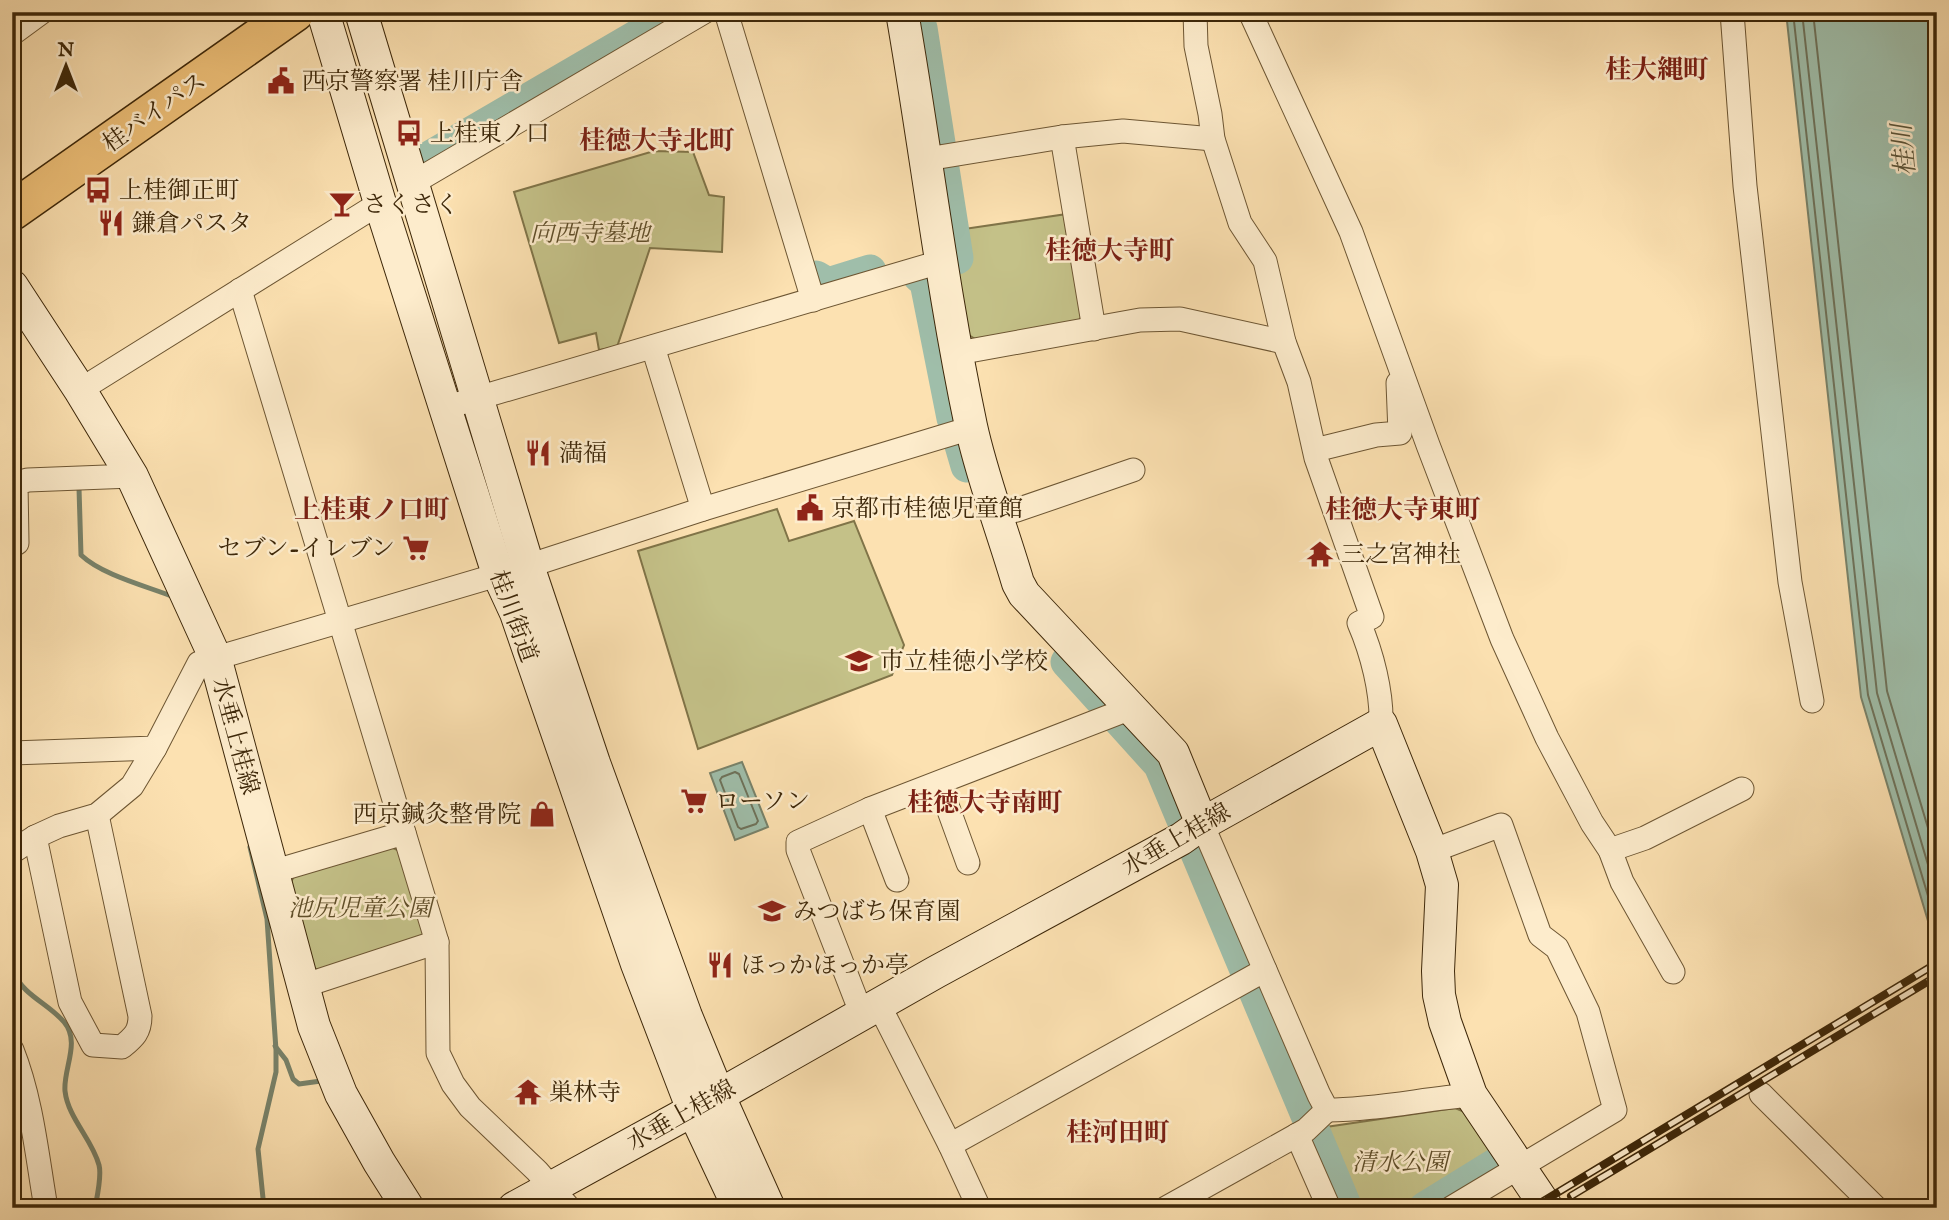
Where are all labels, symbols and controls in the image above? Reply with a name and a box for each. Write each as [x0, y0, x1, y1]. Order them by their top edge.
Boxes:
north arrow [32, 32, 102, 102]
text: N [57, 39, 75, 63]
district label: 桂大縄町 [1605, 54, 1709, 87]
street label: 桂バイパス [97, 66, 213, 160]
public building icon: 西京警察署 桂川庁舎 [266, 66, 296, 96]
place label: 西京警察署 桂川庁舎 [302, 67, 523, 98]
bus stop icon: 上桂東ノ口 [394, 118, 424, 148]
place label: 上桂東ノ口 [430, 119, 550, 150]
water label: 桂川 [1886, 120, 1923, 177]
district label: 桂徳大寺北町 [579, 125, 735, 158]
bus stop icon: 上桂御正町 [83, 175, 113, 205]
place label: 上桂御正町 [119, 176, 239, 207]
bar icon: さくさく [327, 189, 357, 219]
place label: さくさく [363, 190, 459, 221]
restaurant icon: 鎌倉パスタ [96, 208, 126, 238]
place label: 鎌倉パスタ [132, 209, 252, 240]
park label: 向西寺墓地 [530, 219, 653, 250]
district label: 桂徳大寺町 [1045, 235, 1175, 268]
restaurant icon: 満福 [523, 438, 553, 468]
place label: 満福 [559, 439, 607, 470]
public building icon: 京都市桂徳児童館 [795, 493, 825, 523]
district label: 上桂東ノ口町 [294, 494, 450, 527]
place label: 京都市桂徳児童館 [831, 494, 1023, 525]
district label: 桂徳大寺東町 [1325, 494, 1481, 527]
supermarket icon: セブン-イレブン [401, 533, 431, 563]
place label: セブン-イレブン [218, 534, 395, 565]
temple icon: 三之宮神社 [1305, 539, 1335, 569]
place label: 三之宮神社 [1341, 540, 1461, 571]
street label: 桂川街道 [482, 566, 544, 667]
school or university icon: 市立桂徳小学校 [844, 646, 874, 676]
place label: 市立桂徳小学校 [880, 647, 1048, 678]
street label: 水垂上桂線 [204, 674, 265, 798]
supermarket icon: ローソン [679, 786, 709, 816]
place label: ローソン [715, 787, 810, 818]
district label: 桂徳大寺南町 [907, 787, 1063, 820]
street label: 水垂上桂線 [1117, 797, 1236, 884]
shop icon: 西京鍼灸整骨院 [527, 799, 557, 829]
place label: 西京鍼灸整骨院 [353, 800, 521, 831]
park label: 池尻児童公園 [288, 894, 436, 925]
school or university icon: みつばち保育園 [757, 896, 787, 926]
place label: みつばち保育園 [793, 897, 961, 928]
restaurant icon: ほっかほっか亭 [705, 950, 735, 980]
place label: ほっかほっか亭 [741, 951, 909, 982]
street label: 水垂上桂線 [622, 1074, 742, 1159]
temple icon: 巣林寺 [513, 1077, 543, 1107]
place label: 巣林寺 [549, 1078, 621, 1109]
district label: 桂河田町 [1066, 1117, 1170, 1150]
park label: 清水公園 [1352, 1148, 1452, 1179]

